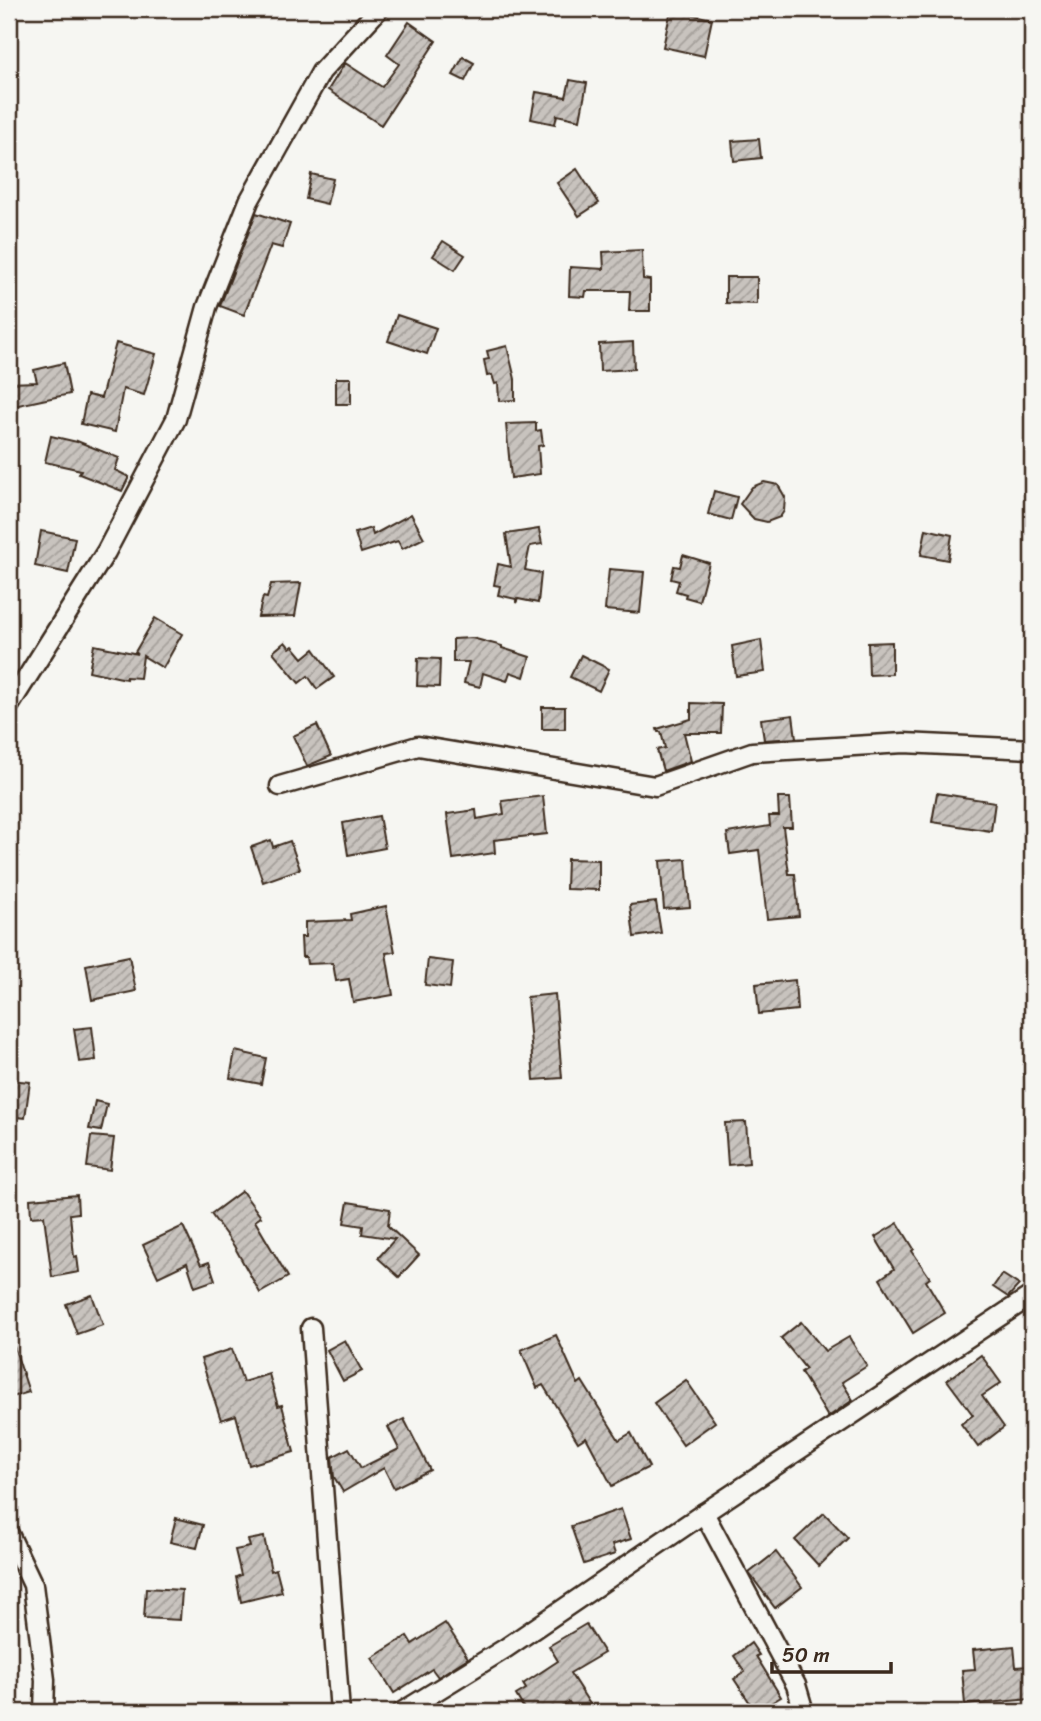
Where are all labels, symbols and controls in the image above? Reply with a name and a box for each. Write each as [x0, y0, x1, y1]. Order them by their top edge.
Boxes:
scale bar [772, 1630, 890, 1674]
text: 50 m [782, 1636, 830, 1674]

